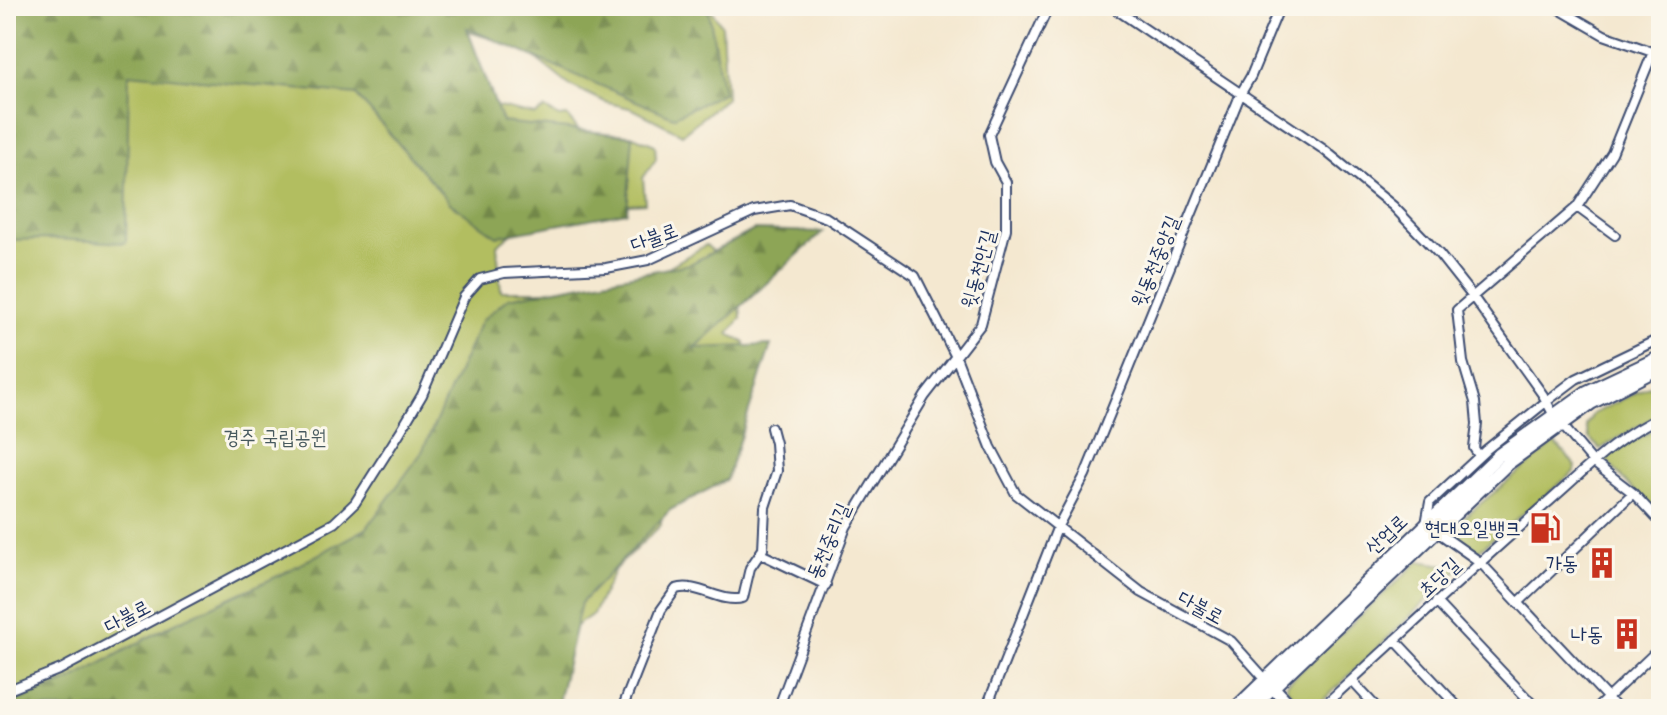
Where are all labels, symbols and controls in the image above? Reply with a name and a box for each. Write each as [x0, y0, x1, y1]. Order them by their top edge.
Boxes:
street label: 윗동천중앙길 [1125, 211, 1185, 311]
street label: 다불로 [627, 217, 681, 257]
street label: 윗동천안길 [955, 227, 1001, 311]
park label: 경주 국립공원 [223, 424, 327, 450]
street label: 동천중리길 [800, 499, 856, 583]
street label: 산업로 [1359, 508, 1413, 560]
fuel station icon: 현대오일뱅크 [1528, 511, 1562, 545]
place label: 현대오일뱅크 [1424, 515, 1521, 541]
building icon: 가동 [1585, 546, 1619, 580]
place label: 가동 [1546, 550, 1578, 576]
street label: 초당길 [1412, 551, 1466, 603]
street label: 다불로 [1174, 584, 1228, 630]
street label: 다불로 [100, 593, 154, 639]
building icon: 나동 [1610, 617, 1644, 651]
place label: 나동 [1571, 621, 1603, 647]

